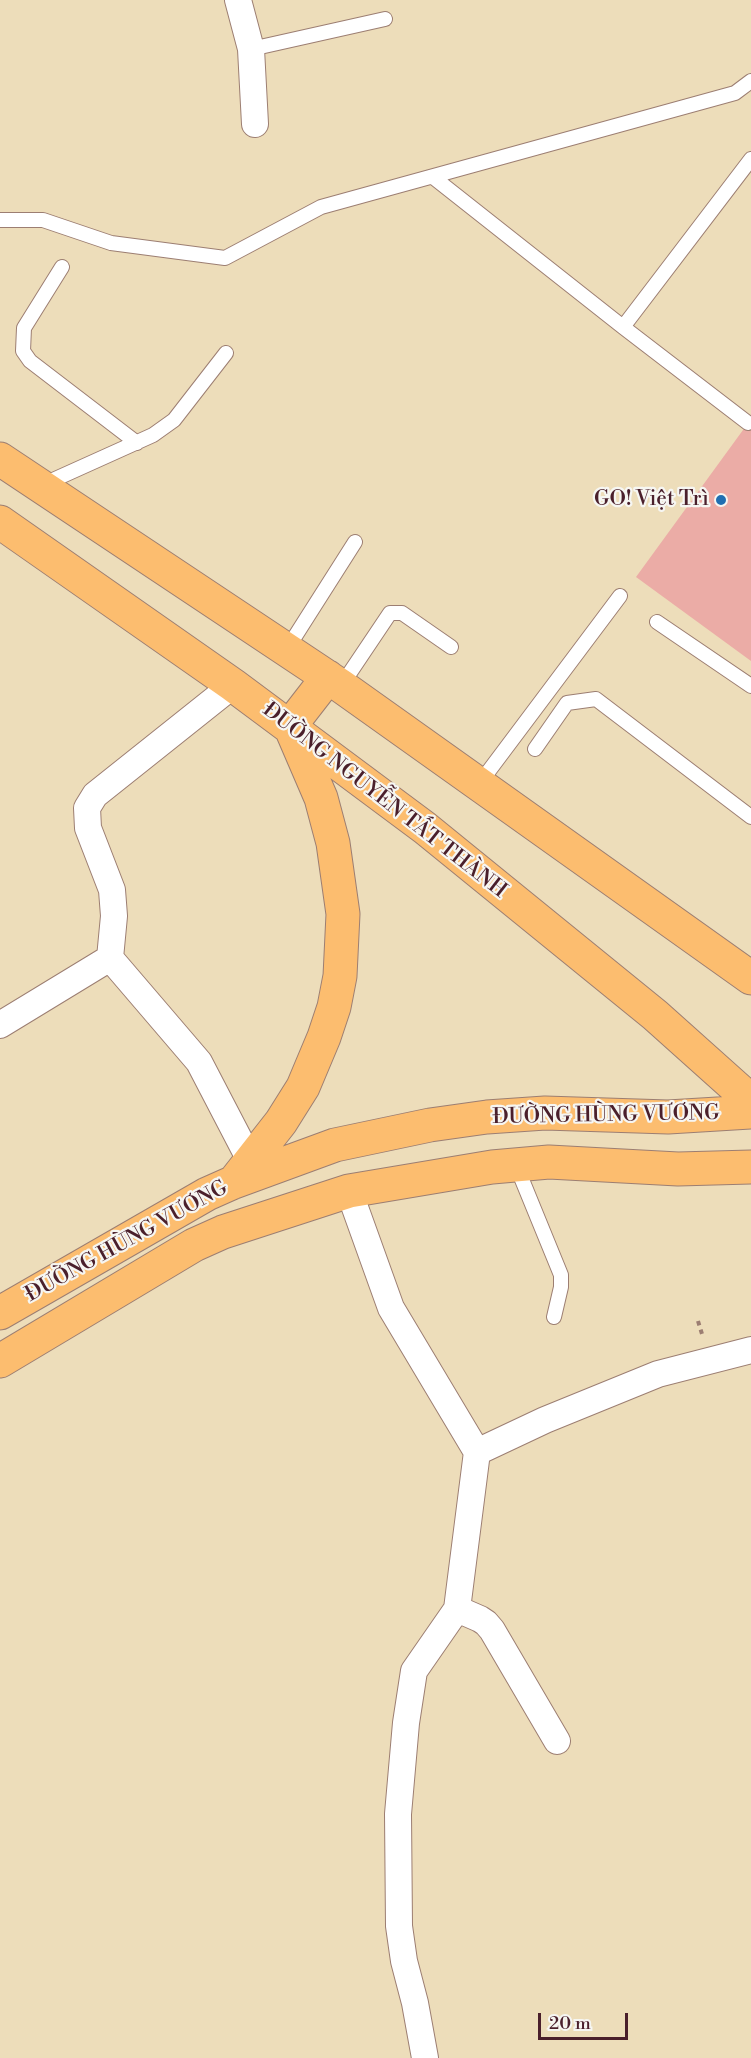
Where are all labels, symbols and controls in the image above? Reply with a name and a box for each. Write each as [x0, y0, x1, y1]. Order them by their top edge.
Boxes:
place label: GO! Việt Trì [594, 487, 709, 513]
marker: GO! Việt Trì [714, 493, 728, 507]
street label: ĐƯỜNG NGUYỄN TẤT THÀNH [257, 698, 511, 904]
street label: ĐƯỜNG HÙNG VƯƠNG [492, 1101, 720, 1131]
street label: ĐƯỜNG HÙNG VƯƠNG [22, 1176, 232, 1308]
scale bar [541, 2001, 631, 2039]
text: 20 m [549, 2012, 591, 2035]

